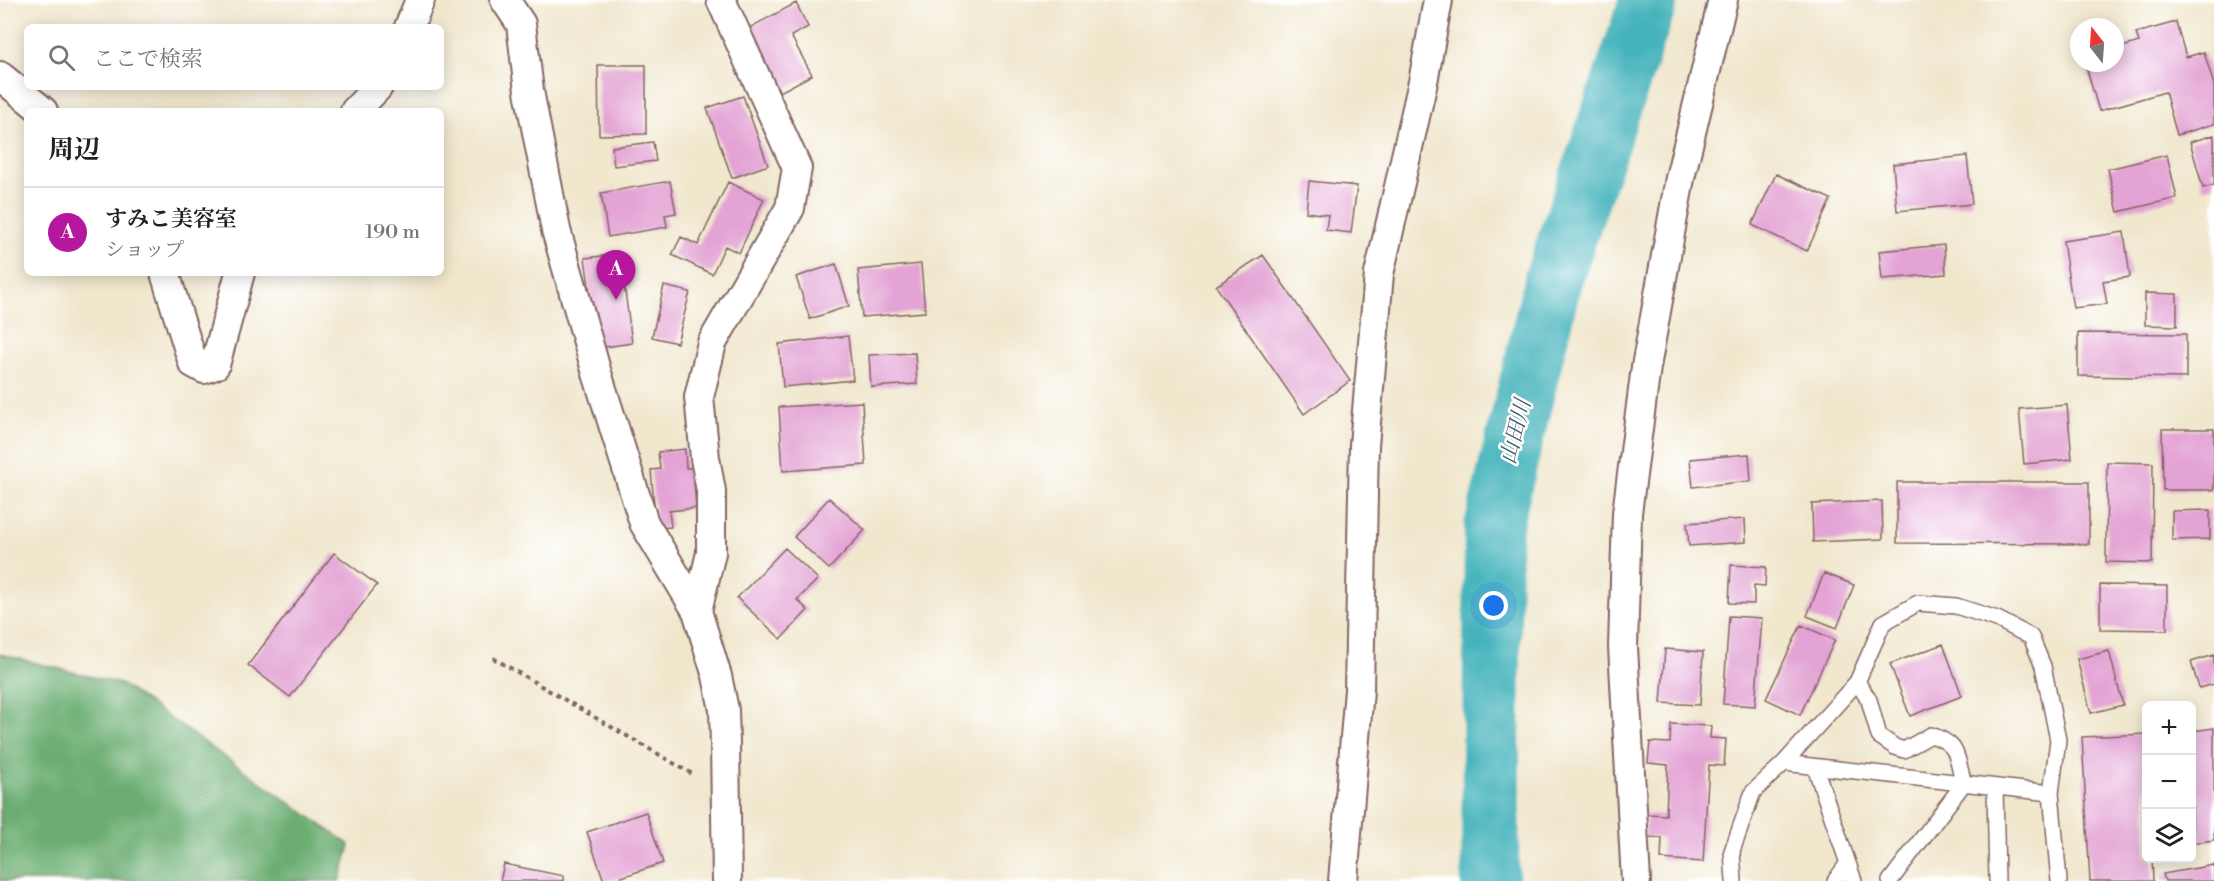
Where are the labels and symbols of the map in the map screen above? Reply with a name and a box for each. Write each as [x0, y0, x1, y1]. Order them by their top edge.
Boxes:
north arrow [2070, 18, 2124, 72]
pin: A [596, 250, 636, 300]
water label: 山田川 [1495, 395, 1538, 467]
your location [1479, 591, 1508, 620]

